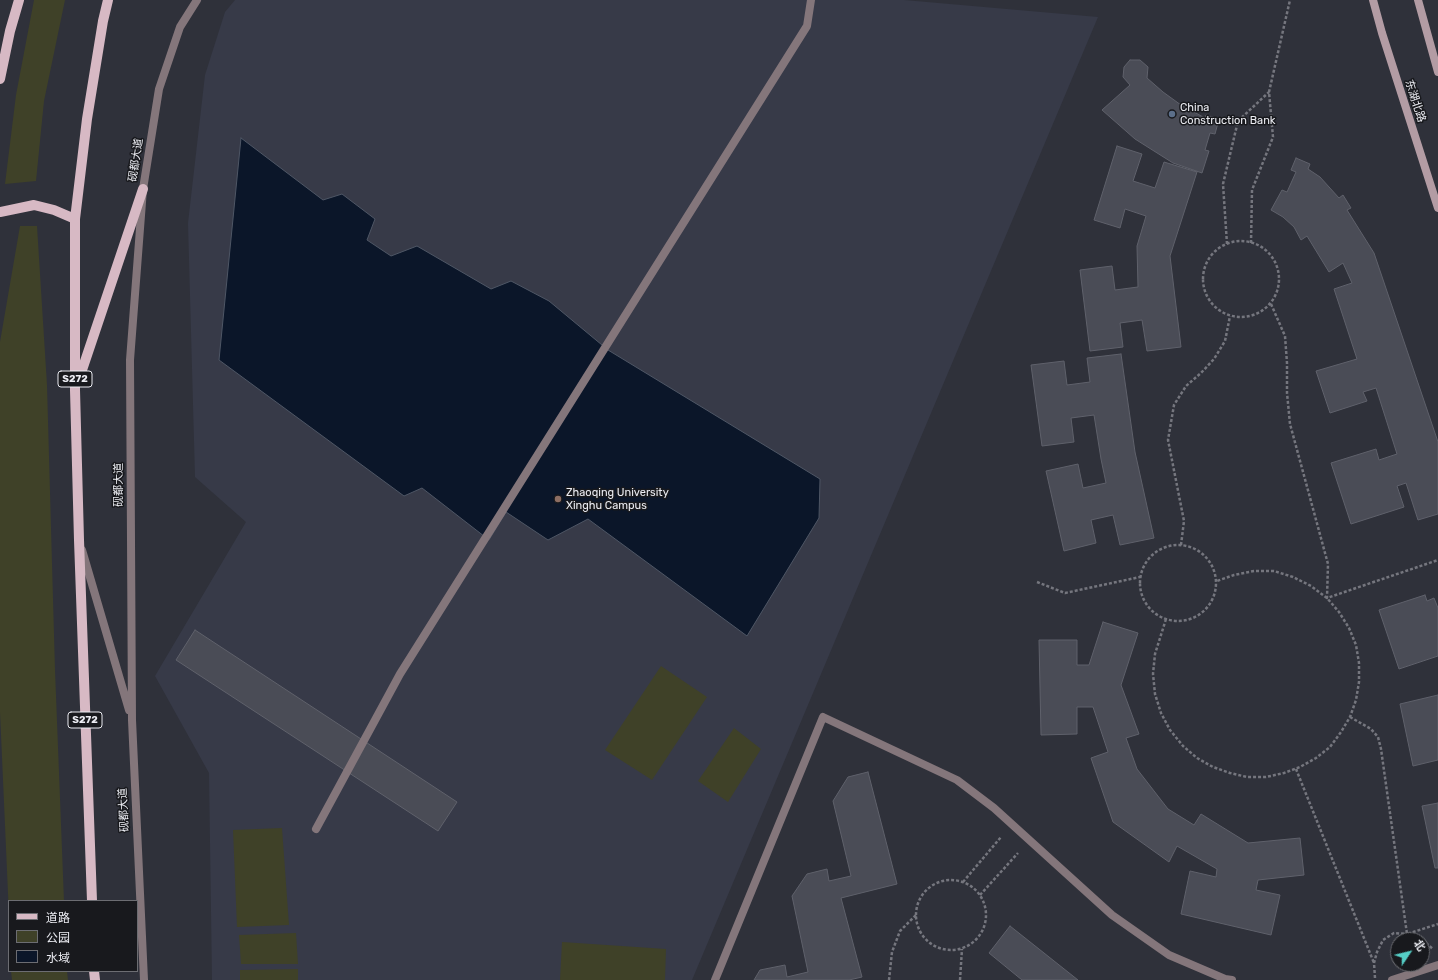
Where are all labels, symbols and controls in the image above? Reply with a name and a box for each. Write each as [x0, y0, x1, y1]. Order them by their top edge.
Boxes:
street label: 东湖北路 [1402, 78, 1428, 124]
place label: China Construction Bank [1180, 101, 1275, 127]
marker: China Construction Bank [1167, 109, 1177, 119]
street label: 砚都大道 [126, 137, 146, 183]
road number: S272 [58, 371, 92, 387]
street label: 砚都大道 [112, 463, 126, 507]
place label: Zhaoqing University Xinghu Campus [566, 486, 669, 512]
marker: Zhaoqing University Xinghu Campus [553, 494, 563, 504]
road number: S272 [68, 712, 102, 728]
street label: 砚都大道 [116, 788, 132, 832]
legend [8, 900, 138, 972]
text: 道路 [46, 911, 70, 925]
text: 公园 [46, 931, 70, 945]
north arrow [1390, 932, 1430, 972]
text: 北 [1411, 937, 1428, 954]
text: 水域 [46, 951, 70, 965]

